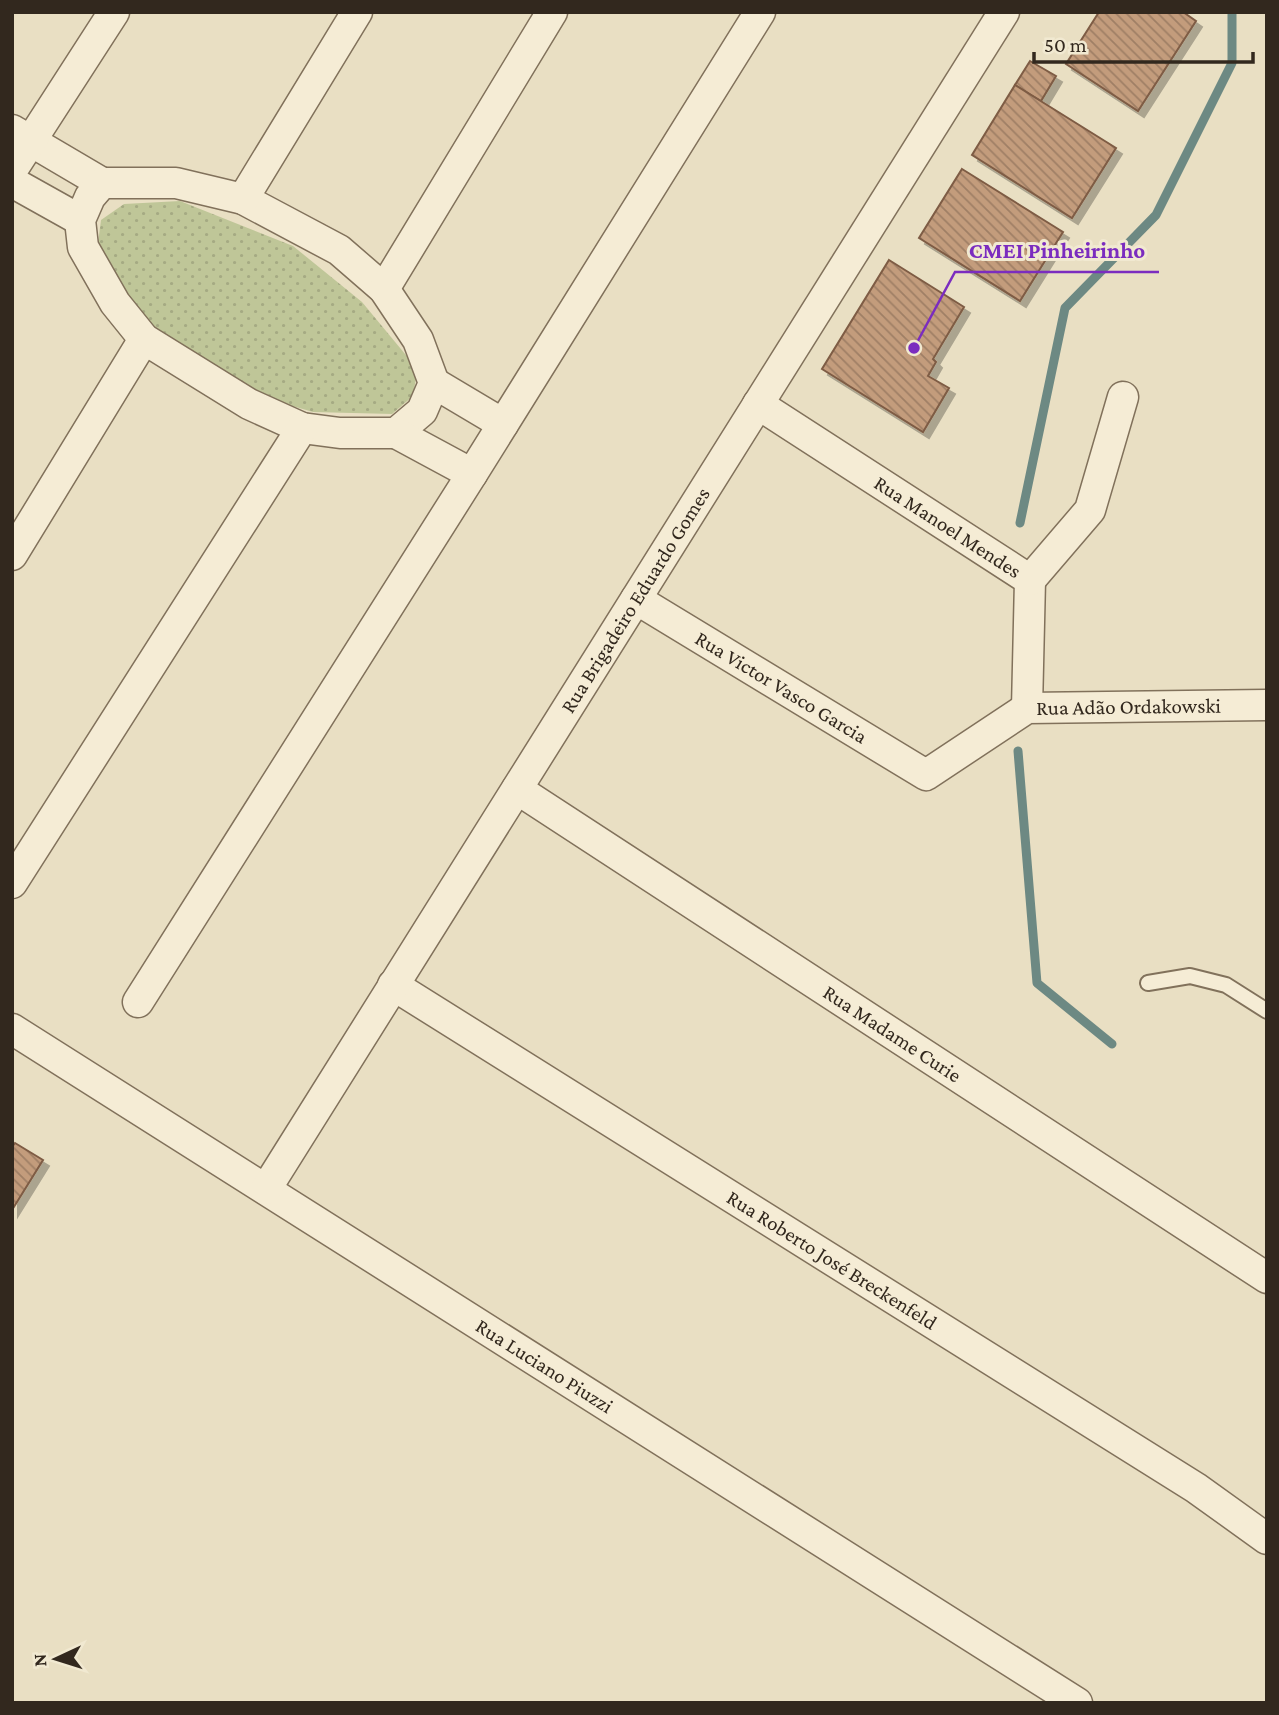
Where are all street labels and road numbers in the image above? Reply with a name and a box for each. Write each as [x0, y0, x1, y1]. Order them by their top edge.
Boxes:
street label: Rua Manoel Mendes [870, 470, 1026, 583]
street label: Rua Brigadeiro Eduardo Gomes [556, 483, 715, 717]
street label: Rua Victor Vasco Garcia [691, 626, 872, 749]
street label: Rua Adão Ordakowski [1036, 694, 1221, 720]
street label: Rua Madame Curie [819, 980, 966, 1087]
street label: Rua Roberto José Breckenfeld [722, 1185, 942, 1335]
street label: Rua Luciano Piuzzi [471, 1314, 618, 1419]

